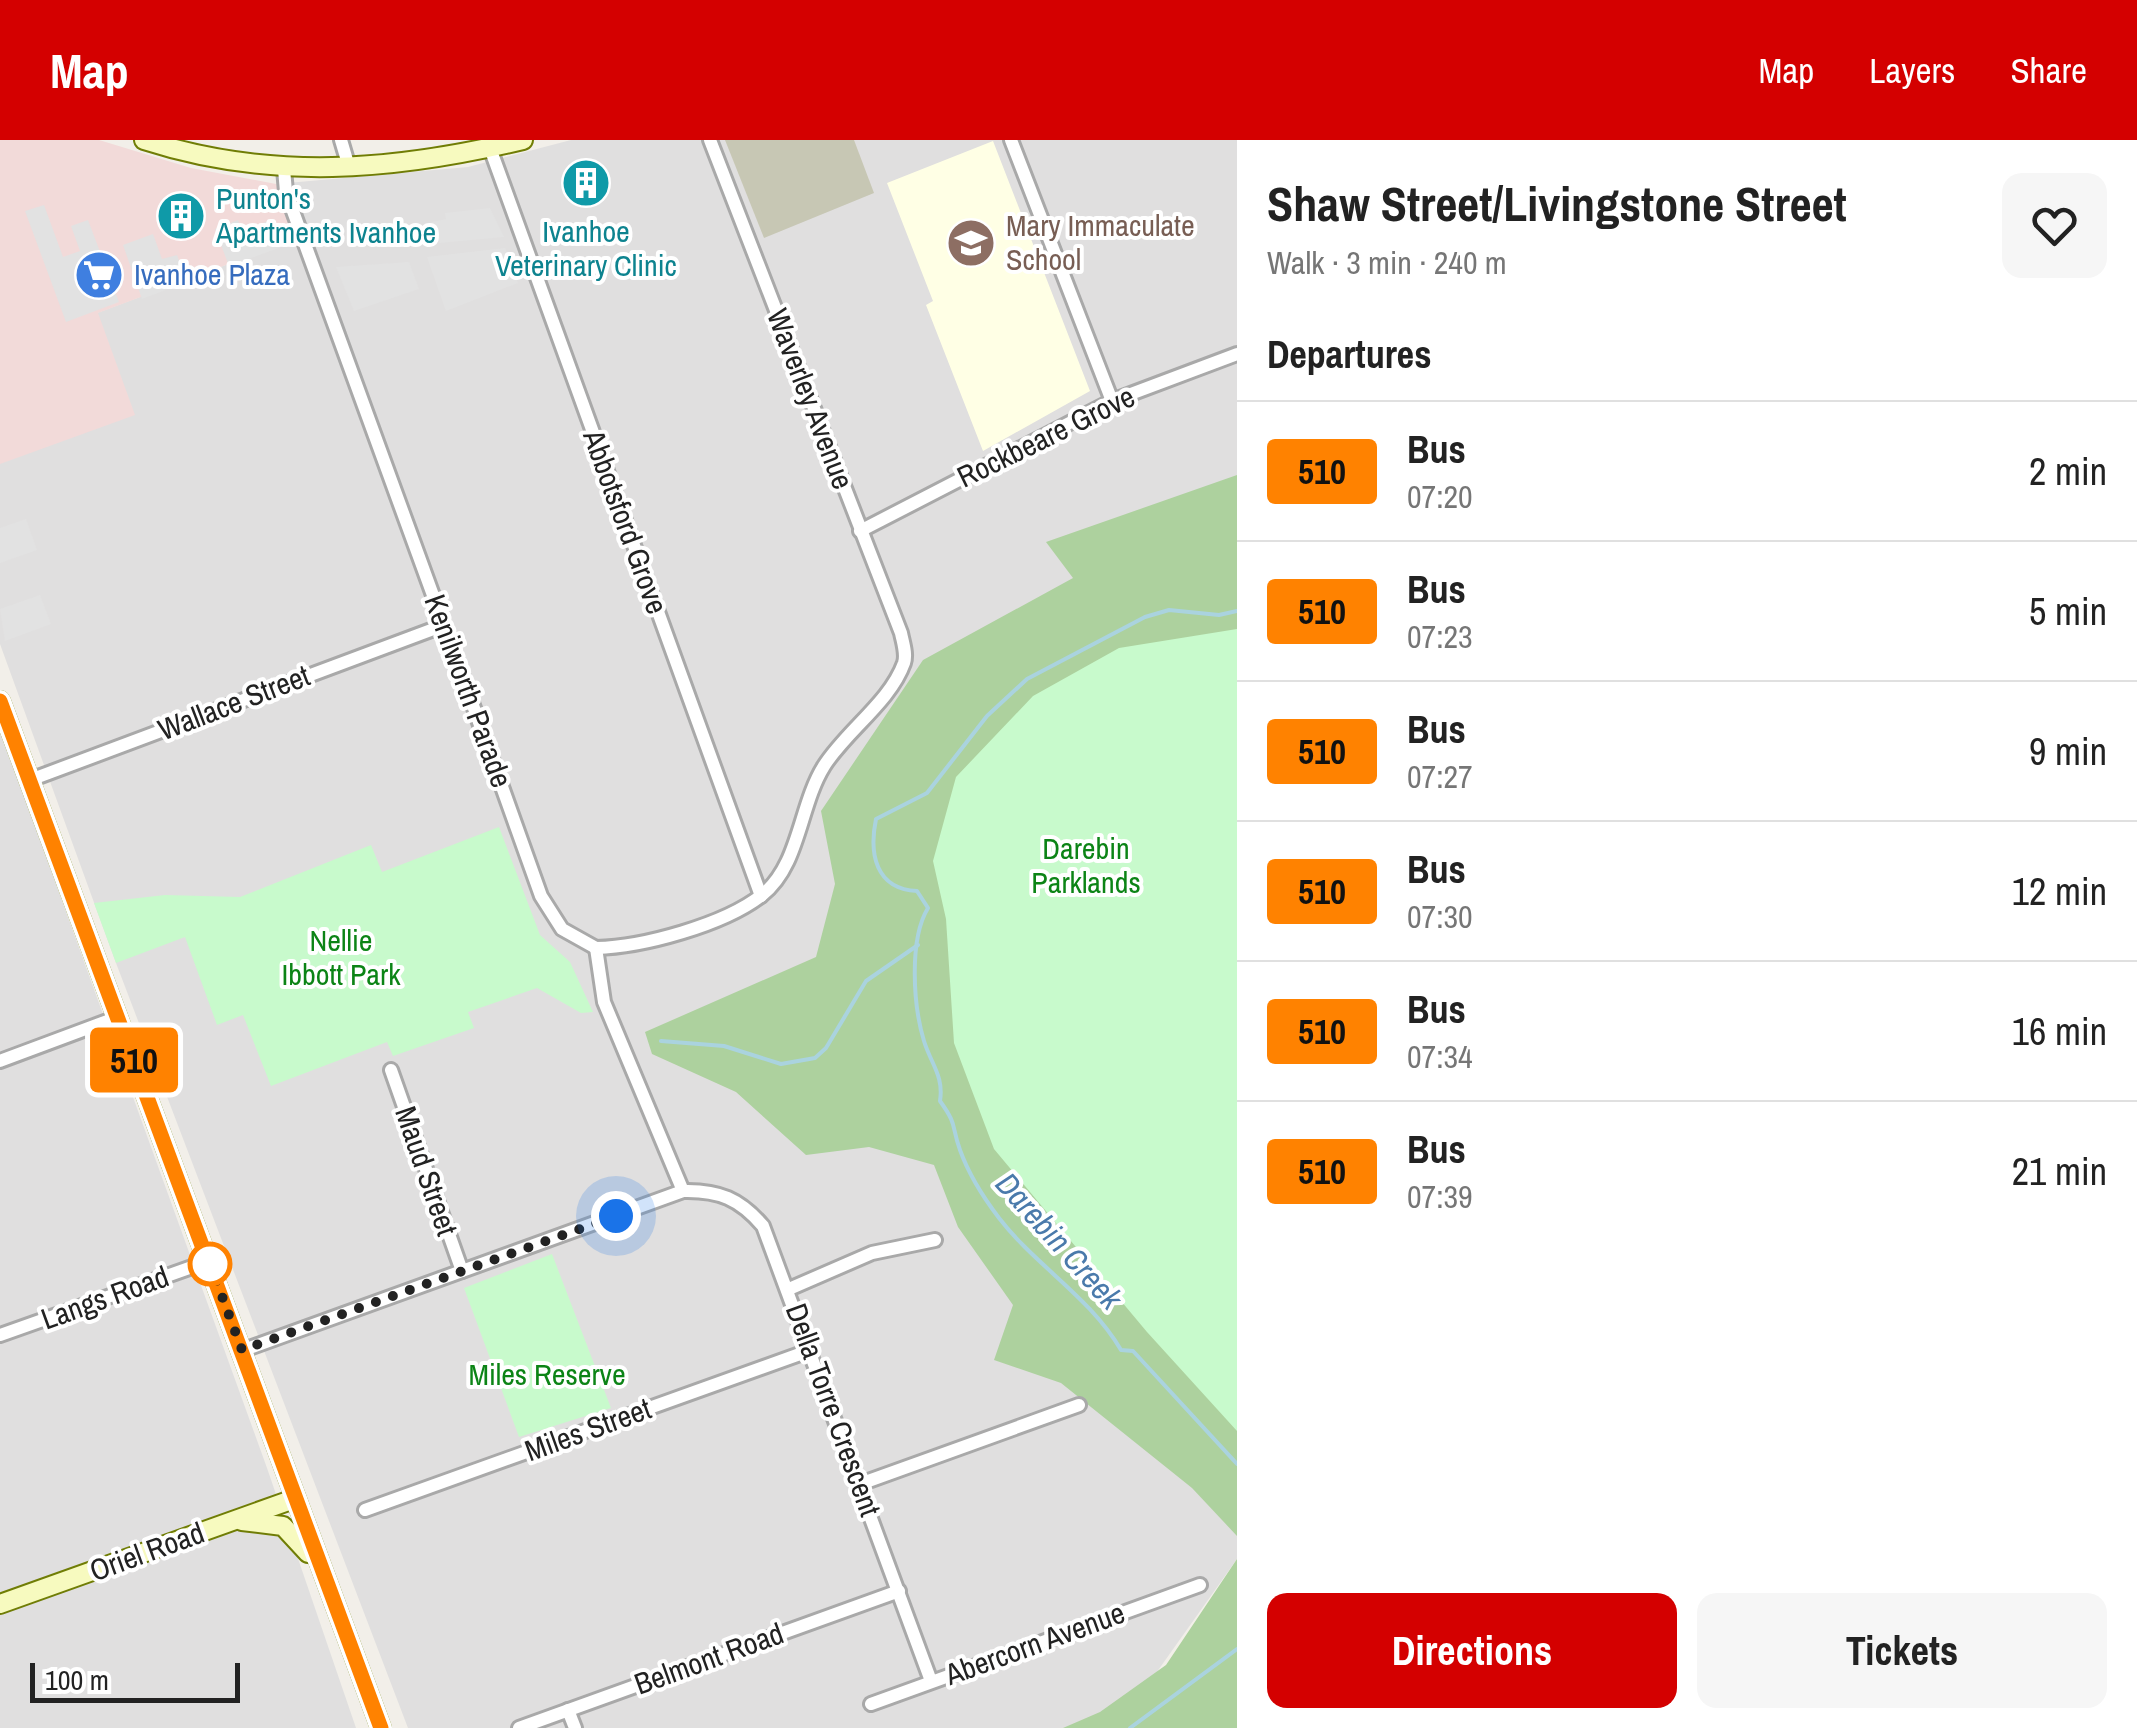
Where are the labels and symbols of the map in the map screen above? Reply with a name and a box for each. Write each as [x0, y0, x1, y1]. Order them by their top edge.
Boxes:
building icon: Ivanhoe Veterinary Clinic [560, 157, 612, 209]
place label: Punton's Apartments Ivanhoe [215, 178, 436, 252]
building icon: Punton's Apartments Ivanhoe [155, 190, 207, 242]
place label: Mary Immaculate School [1006, 205, 1195, 279]
place label: Ivanhoe Veterinary Clinic [495, 211, 677, 285]
school or university icon: Mary Immaculate School [945, 217, 997, 269]
supermarket icon: Ivanhoe Plaza [73, 249, 125, 301]
place label: Ivanhoe Plaza [134, 254, 290, 294]
street label: Waverley Avenue [758, 303, 864, 495]
street label: Rockbeare Grove [950, 376, 1141, 496]
street label: Abbotsford Grove [574, 423, 678, 619]
street label: Kenilworth Parade [416, 589, 522, 793]
street label: Wallace Street [152, 655, 315, 749]
park label: Darebin Parklands [1031, 828, 1141, 902]
park label: Nellie Ibbott Park [282, 920, 401, 994]
line badge: 510 [76, 1028, 192, 1092]
street label: Maud Street [386, 1101, 468, 1241]
water label: Darebin Creek [986, 1163, 1133, 1319]
your location [591, 1191, 641, 1241]
unlabelled marker [189, 1243, 231, 1285]
street label: Langs Road [35, 1256, 174, 1339]
street label: Della Torre Crescent [777, 1298, 891, 1522]
park label: Miles Reserve [468, 1354, 626, 1394]
street label: Miles Street [519, 1388, 656, 1470]
street label: Oriel Road [84, 1512, 209, 1590]
street label: Abercorn Avenue [938, 1592, 1130, 1694]
street label: Belmont Road [629, 1613, 789, 1704]
scale bar [30, 1658, 240, 1702]

